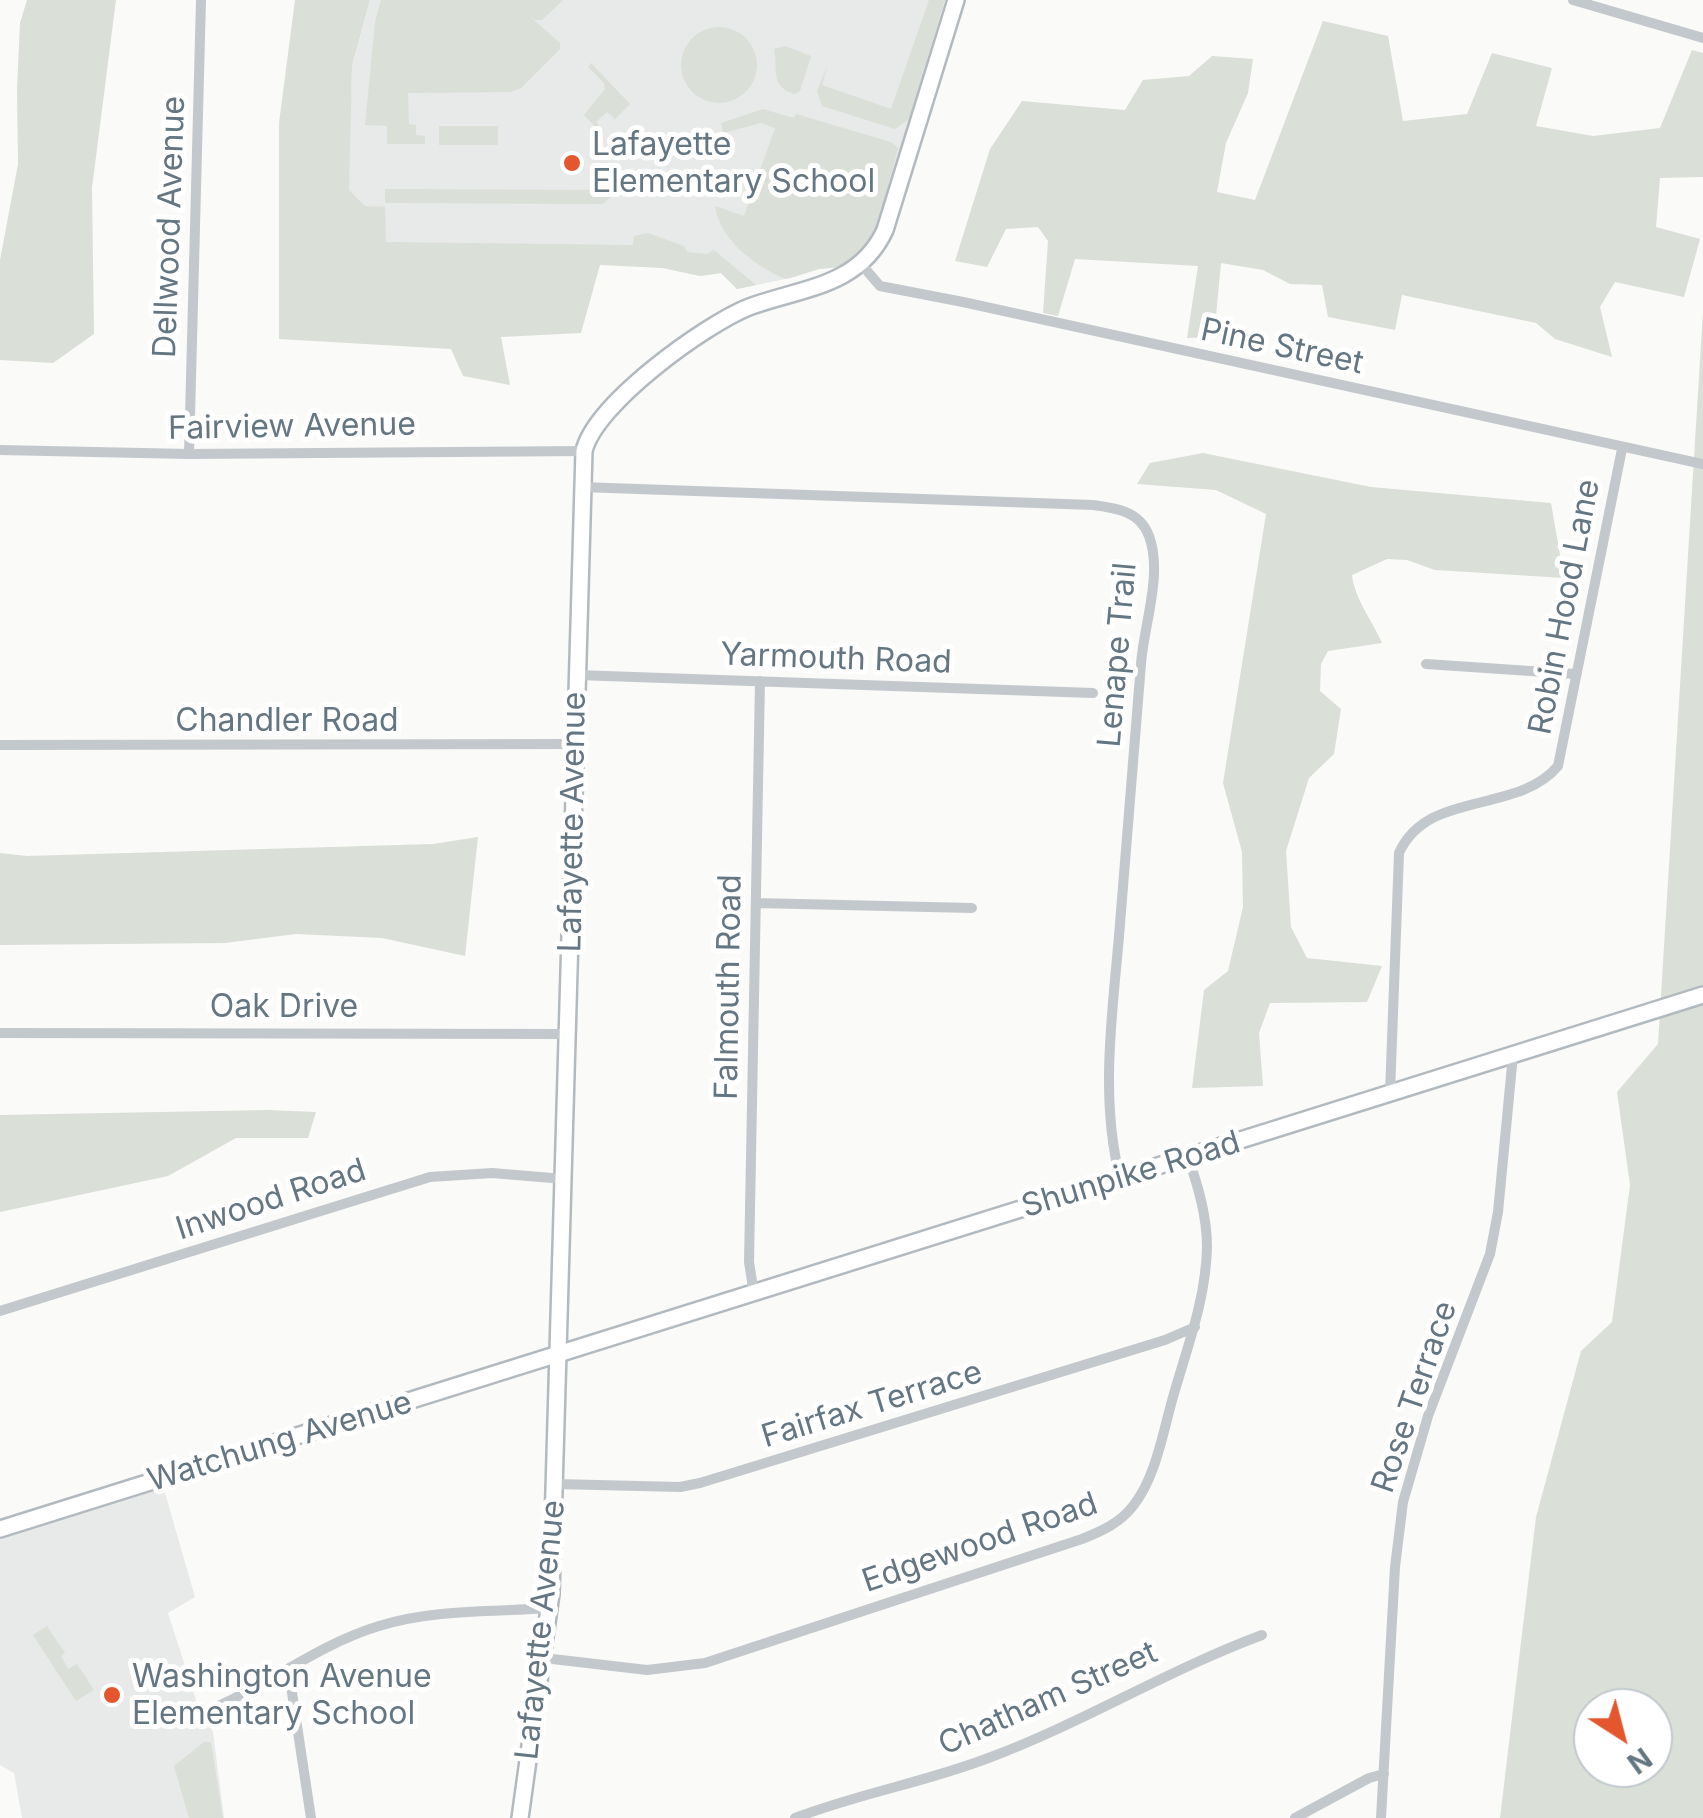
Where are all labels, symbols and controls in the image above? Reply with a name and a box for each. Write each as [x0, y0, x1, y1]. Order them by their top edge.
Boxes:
street label: Dellwood Avenue [146, 95, 194, 359]
place label: Lafayette Elementary School [592, 126, 875, 201]
marker: Lafayette Elementary School [561, 152, 583, 174]
street label: Pine Street [1197, 311, 1367, 383]
street label: Fairview Avenue [168, 406, 416, 448]
street label: Robin Hood Lane [1521, 476, 1609, 738]
street label: Lenape Trail [1091, 561, 1145, 749]
street label: Yarmouth Road [720, 636, 952, 682]
street label: Lafayette Avenue [552, 691, 594, 953]
street label: Chandler Road [175, 702, 399, 740]
street label: Falmouth Road [708, 874, 750, 1100]
street label: Oak Drive [210, 988, 358, 1026]
street label: Shunpike Road [1017, 1124, 1245, 1226]
street label: Inwood Road [171, 1151, 371, 1249]
street label: Rose Terrace [1364, 1296, 1466, 1498]
street label: Fairfax Terrace [757, 1353, 987, 1457]
street label: Watchung Avenue [143, 1384, 417, 1500]
street label: Edgewood Road [857, 1485, 1103, 1601]
street label: Lafayette Avenue [508, 1498, 574, 1762]
street label: Chatham Street [933, 1634, 1163, 1764]
place label: Washington Avenue Elementary School [132, 1658, 432, 1733]
marker: Washington Avenue Elementary School [101, 1684, 123, 1706]
north arrow [1573, 1688, 1673, 1788]
text: N [1621, 1741, 1658, 1781]

